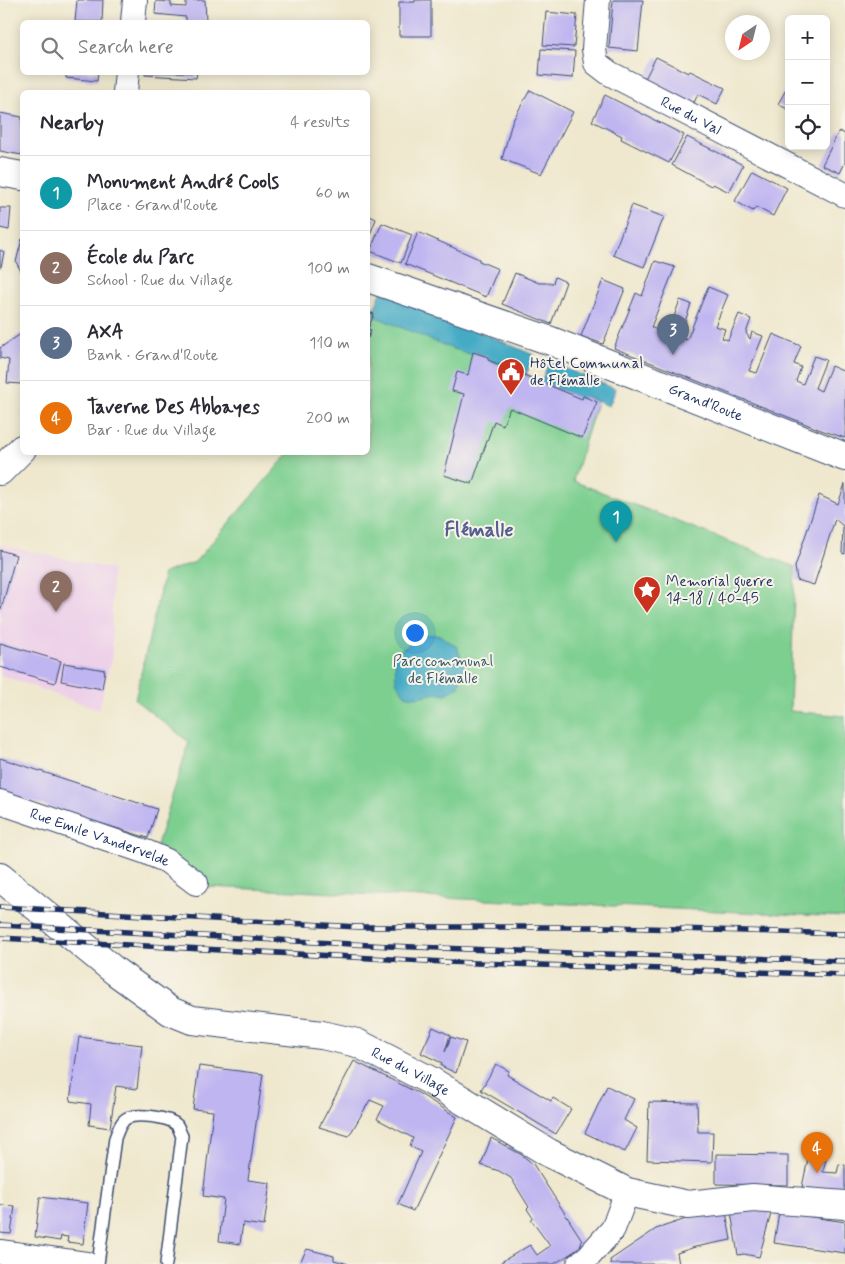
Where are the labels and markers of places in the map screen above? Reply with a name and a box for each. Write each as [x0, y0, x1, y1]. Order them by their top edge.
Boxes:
pin: 3 [657, 314, 689, 355]
place label: Hôtel Communal de Flémalle [530, 354, 643, 391]
public building icon: Hôtel Communal de Flémalle [496, 357, 526, 396]
pin: 1 [600, 501, 632, 542]
pin: 2 [40, 571, 72, 612]
place label: Memorial guerre 14-18 / 40-45 [666, 572, 773, 609]
place icon: Memorial guerre 14-18 / 40-45 [632, 575, 662, 614]
pin: 4 [801, 1132, 833, 1173]

